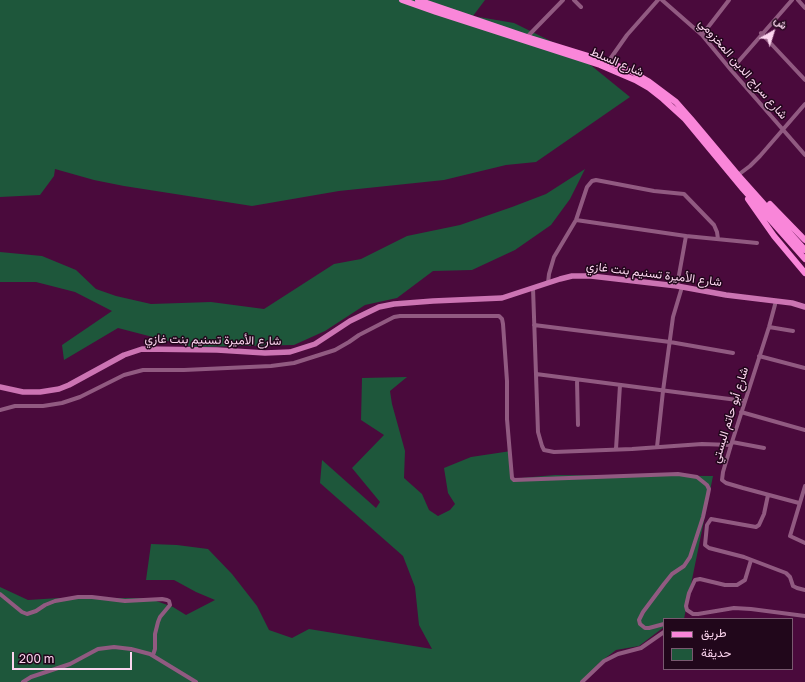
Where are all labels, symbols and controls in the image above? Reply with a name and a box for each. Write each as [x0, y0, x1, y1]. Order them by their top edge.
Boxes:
north arrow [753, 12, 793, 52]
street label: شارع سراج الدين المخزومي [696, 16, 790, 122]
street label: شارع السلط [588, 44, 646, 80]
street label: شارع الأميرة تسنيم بنت غازي [585, 259, 723, 289]
street label: شارع الأميرة تسنيم بنت غازي [145, 332, 281, 348]
street label: شارع أبو حاتم البستي [709, 365, 751, 465]
legend [663, 618, 793, 670]
text: طريق [701, 625, 726, 640]
scale bar [14, 644, 134, 670]
text: حديقة [701, 645, 731, 660]
text: 200 m [19, 651, 54, 666]

